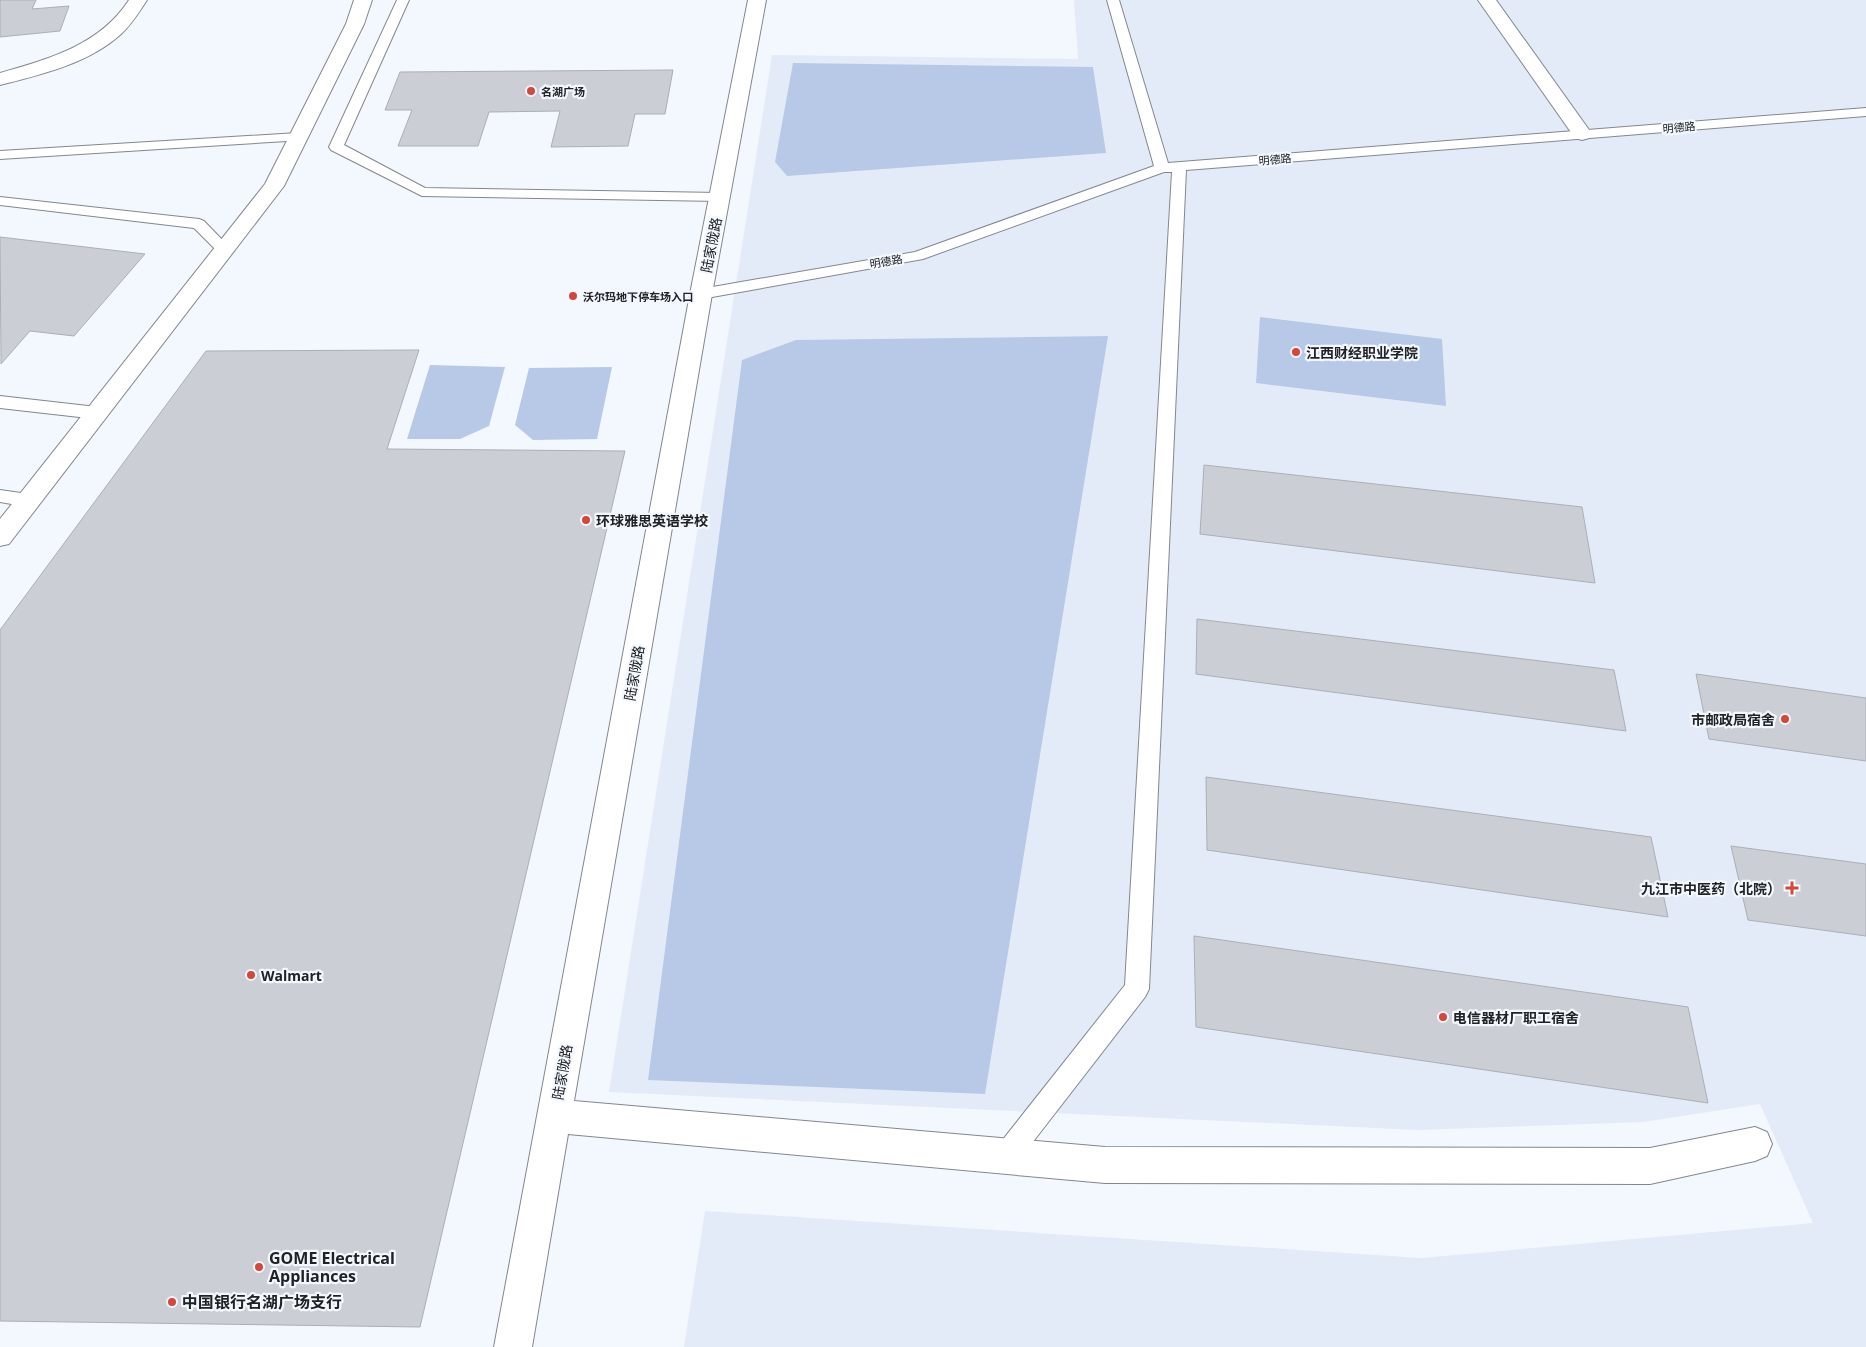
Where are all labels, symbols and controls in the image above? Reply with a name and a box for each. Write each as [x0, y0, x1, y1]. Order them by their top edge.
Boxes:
place label: 名湖广场 [541, 84, 585, 99]
marker: 名湖广场 [525, 85, 537, 97]
street label: 明德路 [1662, 118, 1696, 136]
street label: 明德路 [1258, 150, 1292, 168]
street label: 陆家陇路 [696, 216, 726, 274]
street label: 明德路 [868, 251, 904, 271]
place label: 沃尔玛地下停车场入口 [583, 289, 693, 304]
marker: 沃尔玛地下停车场入口 [567, 290, 579, 302]
place label: 江西财经职业学院 [1306, 343, 1418, 362]
marker: 江西财经职业学院 [1290, 346, 1302, 358]
place label: 环球雅思英语学校 [596, 511, 708, 530]
marker: 环球雅思英语学校 [580, 514, 592, 526]
street label: 陆家陇路 [620, 644, 648, 702]
place label: 市邮政局宿舍 [1691, 710, 1775, 729]
marker: 市邮政局宿舍 [1779, 713, 1791, 725]
place label: 九江市中医药（北院） [1641, 879, 1781, 898]
marker: 九江市中医药（北院） [1785, 881, 1799, 895]
place label: Walmart [261, 966, 322, 985]
marker: Walmart [245, 969, 257, 981]
place label: 电信器材厂职工宿舍 [1453, 1008, 1579, 1027]
marker: 电信器材厂职工宿舍 [1437, 1011, 1449, 1023]
street label: 陆家陇路 [548, 1043, 576, 1101]
place label: GOME Electrical Appliances [269, 1247, 395, 1287]
marker: GOME Electrical Appliances [253, 1261, 265, 1273]
place label: 中国银行名湖广场支行 [182, 1291, 342, 1313]
marker: 中国银行名湖广场支行 [166, 1296, 178, 1308]

